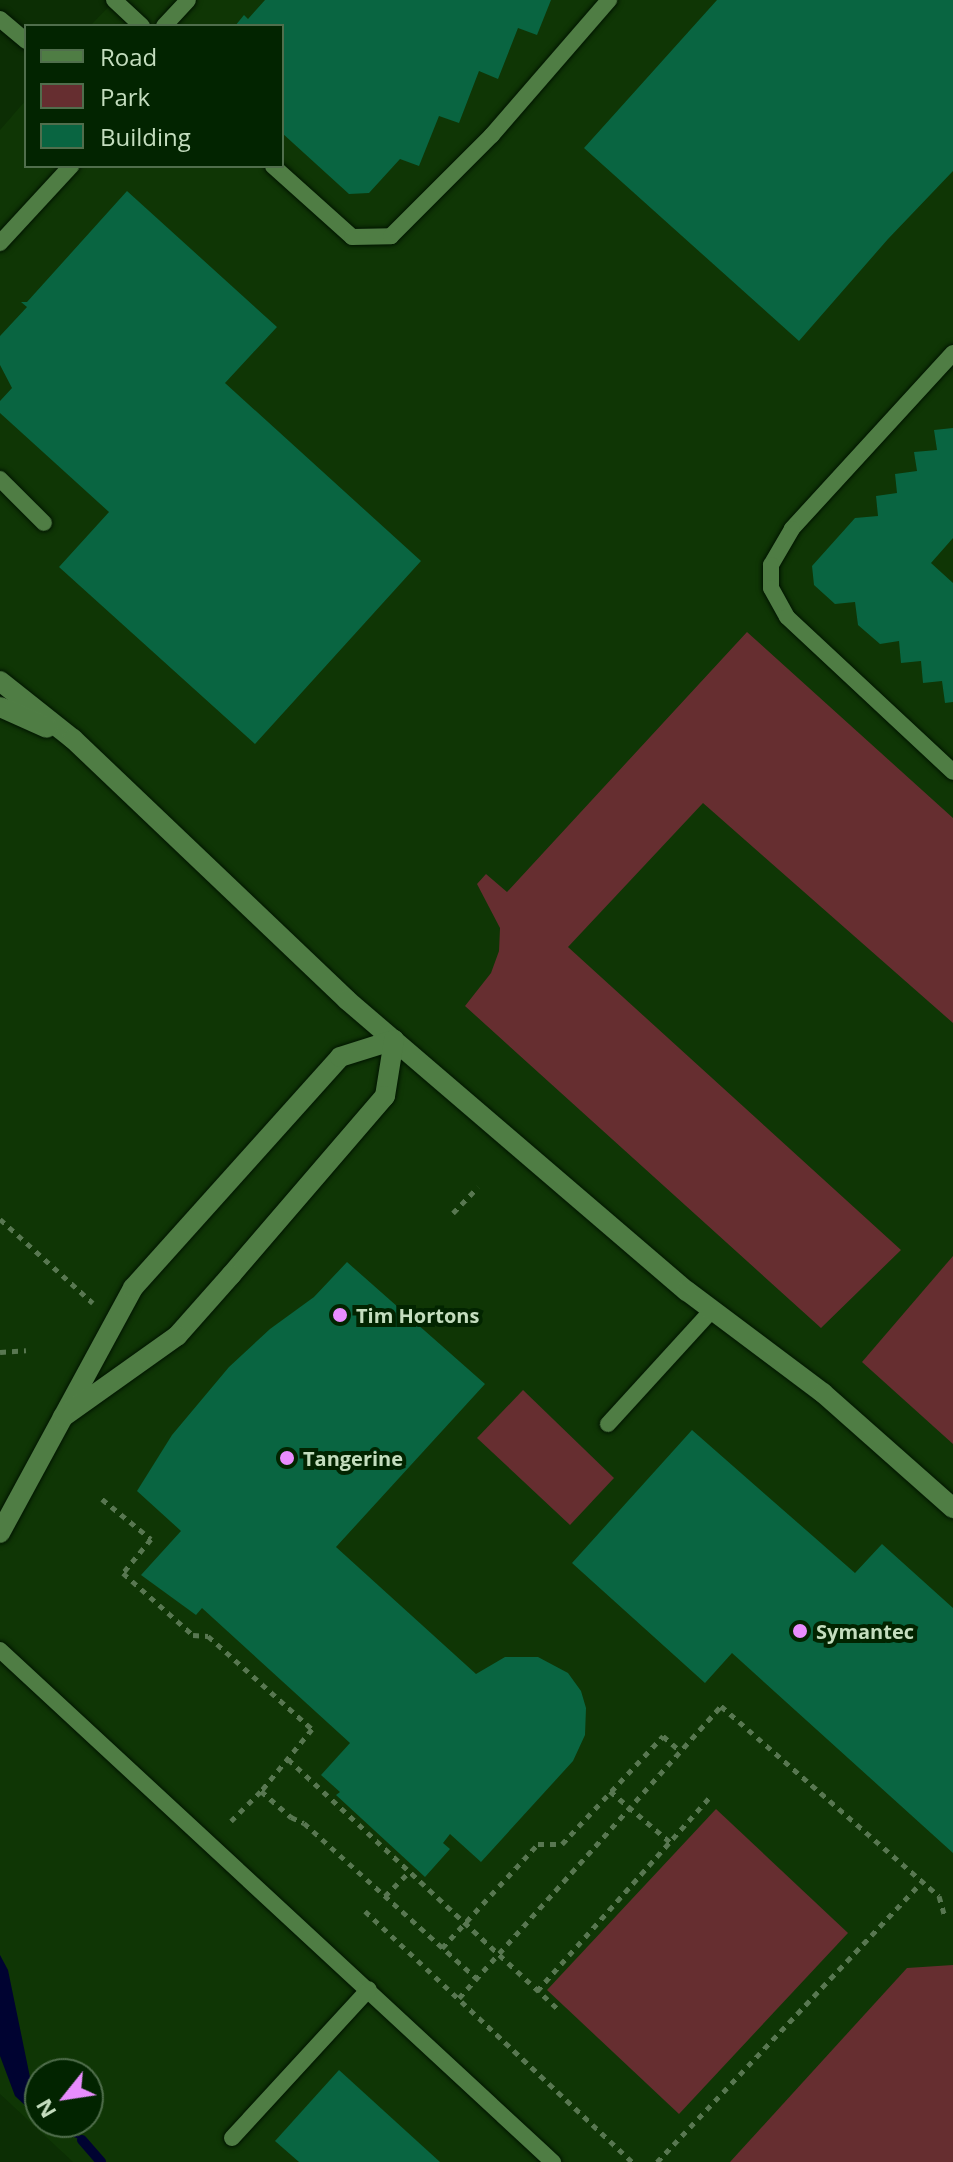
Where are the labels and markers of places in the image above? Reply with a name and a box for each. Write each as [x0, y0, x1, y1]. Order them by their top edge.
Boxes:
place label: Tim Hortons [356, 1303, 479, 1327]
marker: Tim Hortons [331, 1306, 349, 1324]
place label: Tangerine [303, 1446, 403, 1470]
marker: Tangerine [278, 1449, 296, 1467]
place label: Symantec [816, 1619, 914, 1643]
marker: Symantec [791, 1622, 809, 1640]

